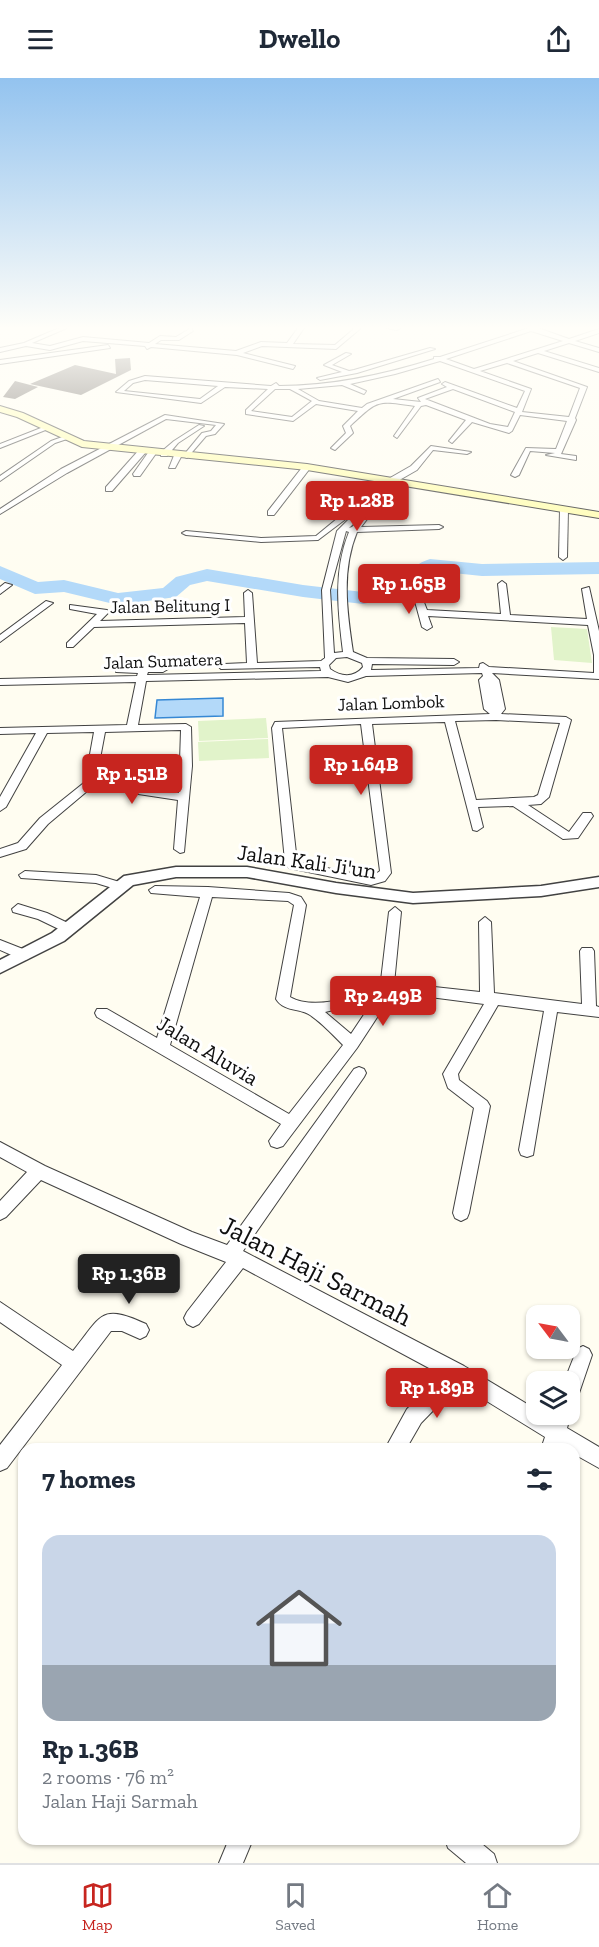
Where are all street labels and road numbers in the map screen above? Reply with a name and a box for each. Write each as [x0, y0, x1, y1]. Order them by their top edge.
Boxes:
street label: Jalan Belitung I [110, 594, 231, 618]
street label: Jalan Sumatera [103, 648, 223, 674]
street label: Jalan Lombok [337, 690, 446, 716]
street label: Jalan Kali Ji'un [236, 838, 379, 885]
street label: Jalan Aluvia [152, 1010, 264, 1091]
street label: Jalan Haji Sarmah [215, 1209, 417, 1333]

